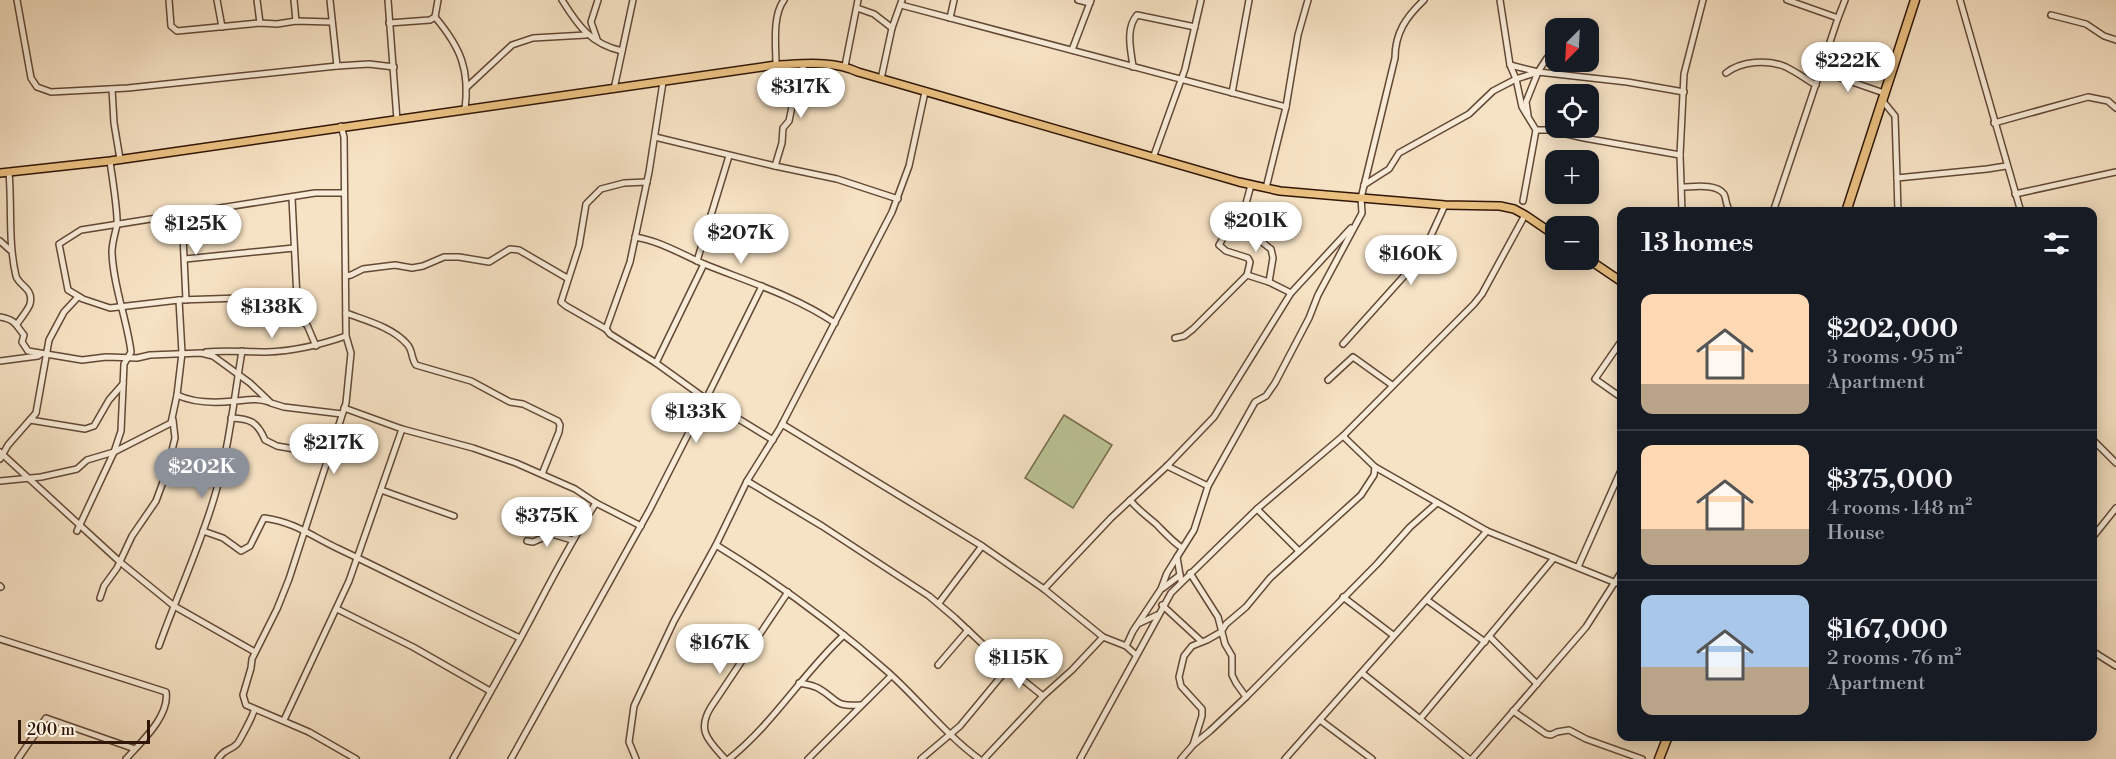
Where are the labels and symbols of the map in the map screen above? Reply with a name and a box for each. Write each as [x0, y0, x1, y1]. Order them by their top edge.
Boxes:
north arrow [1545, 18, 1599, 72]
pin: $222K [1806, 42, 1890, 93]
pin: $317K [759, 68, 843, 119]
pin: $201K [1214, 202, 1298, 253]
pin: $125K [154, 205, 238, 256]
pin: $207K [699, 214, 783, 265]
pin: $160K [1369, 235, 1453, 286]
pin: $138K [230, 288, 314, 339]
pin: $133K [654, 393, 738, 444]
pin: $217K [292, 424, 376, 475]
pin: $202K [160, 448, 244, 499]
pin: $375K [505, 497, 589, 548]
pin: $167K [678, 624, 762, 675]
pin: $115K [977, 639, 1061, 690]
scale bar [18, 717, 150, 744]

